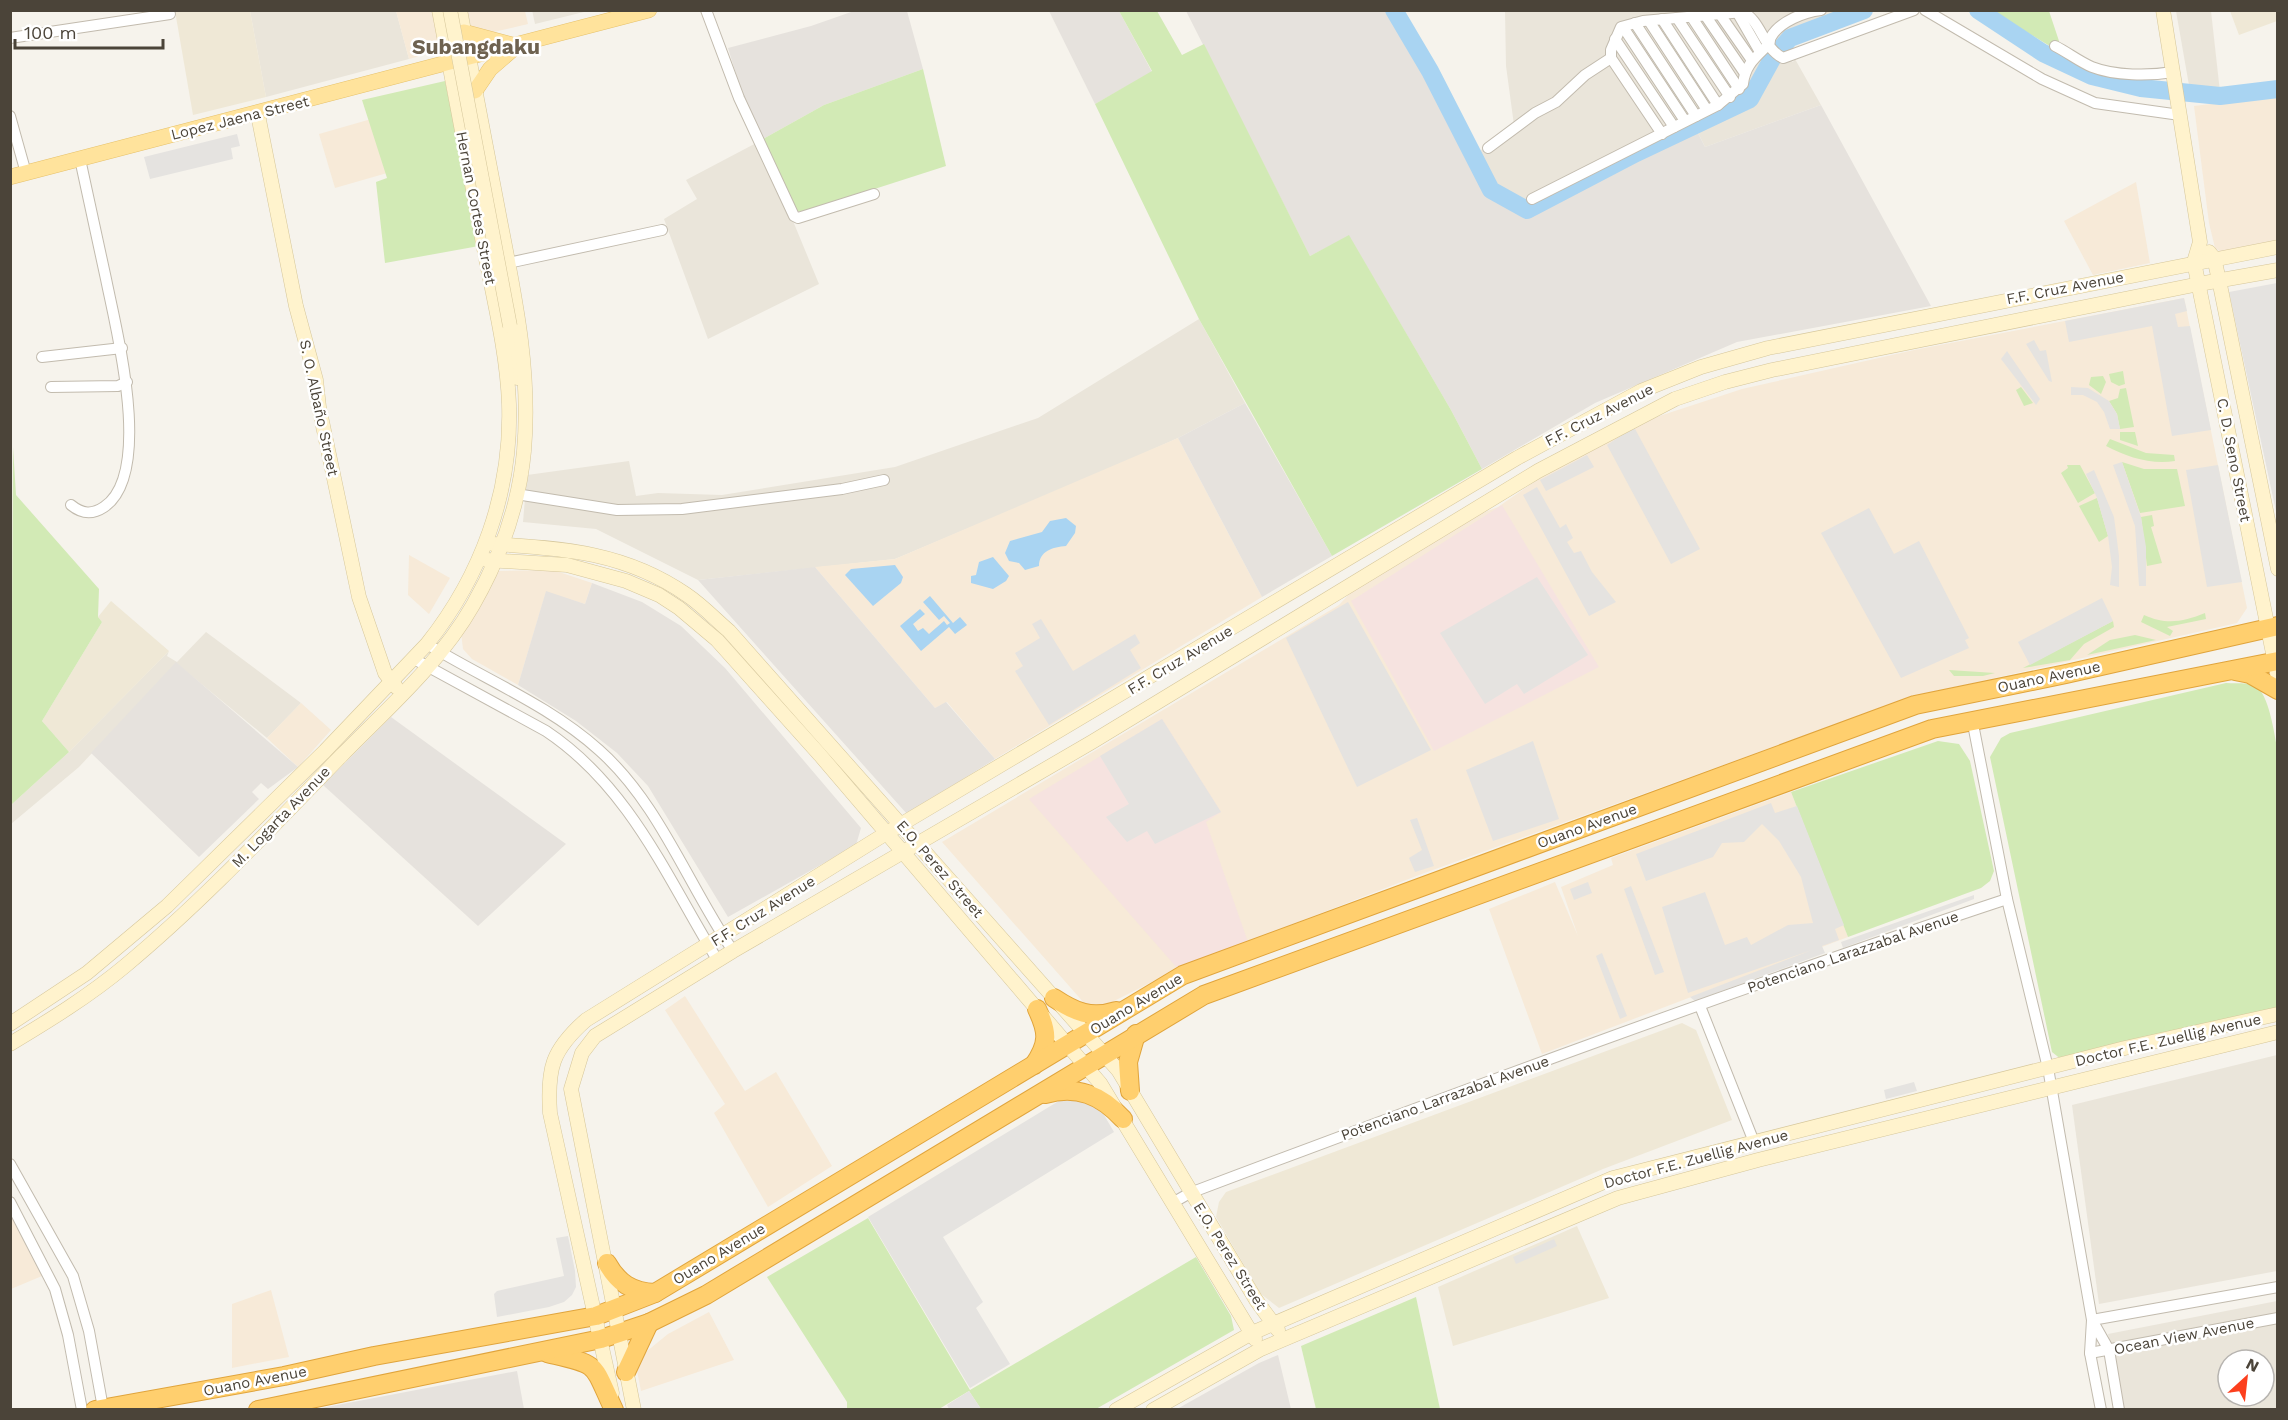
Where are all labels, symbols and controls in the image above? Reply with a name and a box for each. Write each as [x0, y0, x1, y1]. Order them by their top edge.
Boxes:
scale bar [15, 12, 164, 50]
text: 100 m [24, 22, 77, 43]
district label: Subangdaku [412, 34, 540, 59]
street label: Lopez Jaena Street [169, 92, 312, 144]
street label: Hernan Cortes Street [452, 130, 500, 287]
street label: F.F. Cruz Avenue [2005, 268, 2125, 308]
street label: S. O. Albaño Street [296, 338, 342, 479]
street label: F.F. Cruz Avenue [1542, 380, 1656, 450]
street label: C. D. Seno Street [2213, 397, 2255, 524]
street label: F.F. Cruz Avenue [1124, 622, 1236, 698]
street label: Ouano Avenue [1996, 657, 2102, 697]
street label: M. Logarta Avenue [228, 763, 334, 871]
street label: Ouano Avenue [1535, 800, 1639, 852]
street label: E.O. Perez Street [893, 817, 988, 922]
street label: F.F. Cruz Avenue [708, 872, 818, 950]
street label: Potenciano Larazzabal Avenue [1745, 907, 1961, 997]
street label: Ouano Avenue [1086, 969, 1186, 1039]
street label: Doctor F.E. Zuellig Avenue [2073, 1010, 2263, 1070]
street label: Potenciano Larrazabal Avenue [1338, 1052, 1552, 1144]
street label: Doctor F.E. Zuellig Avenue [1602, 1126, 1790, 1192]
street label: E.O. Perez Street [1190, 1199, 1271, 1314]
street label: Ouano Avenue [669, 1219, 769, 1289]
street label: Ocean View Avenue [2112, 1314, 2256, 1358]
north arrow [2216, 1348, 2276, 1408]
text: N [2243, 1354, 2262, 1376]
street label: Ouano Avenue [202, 1362, 308, 1400]

